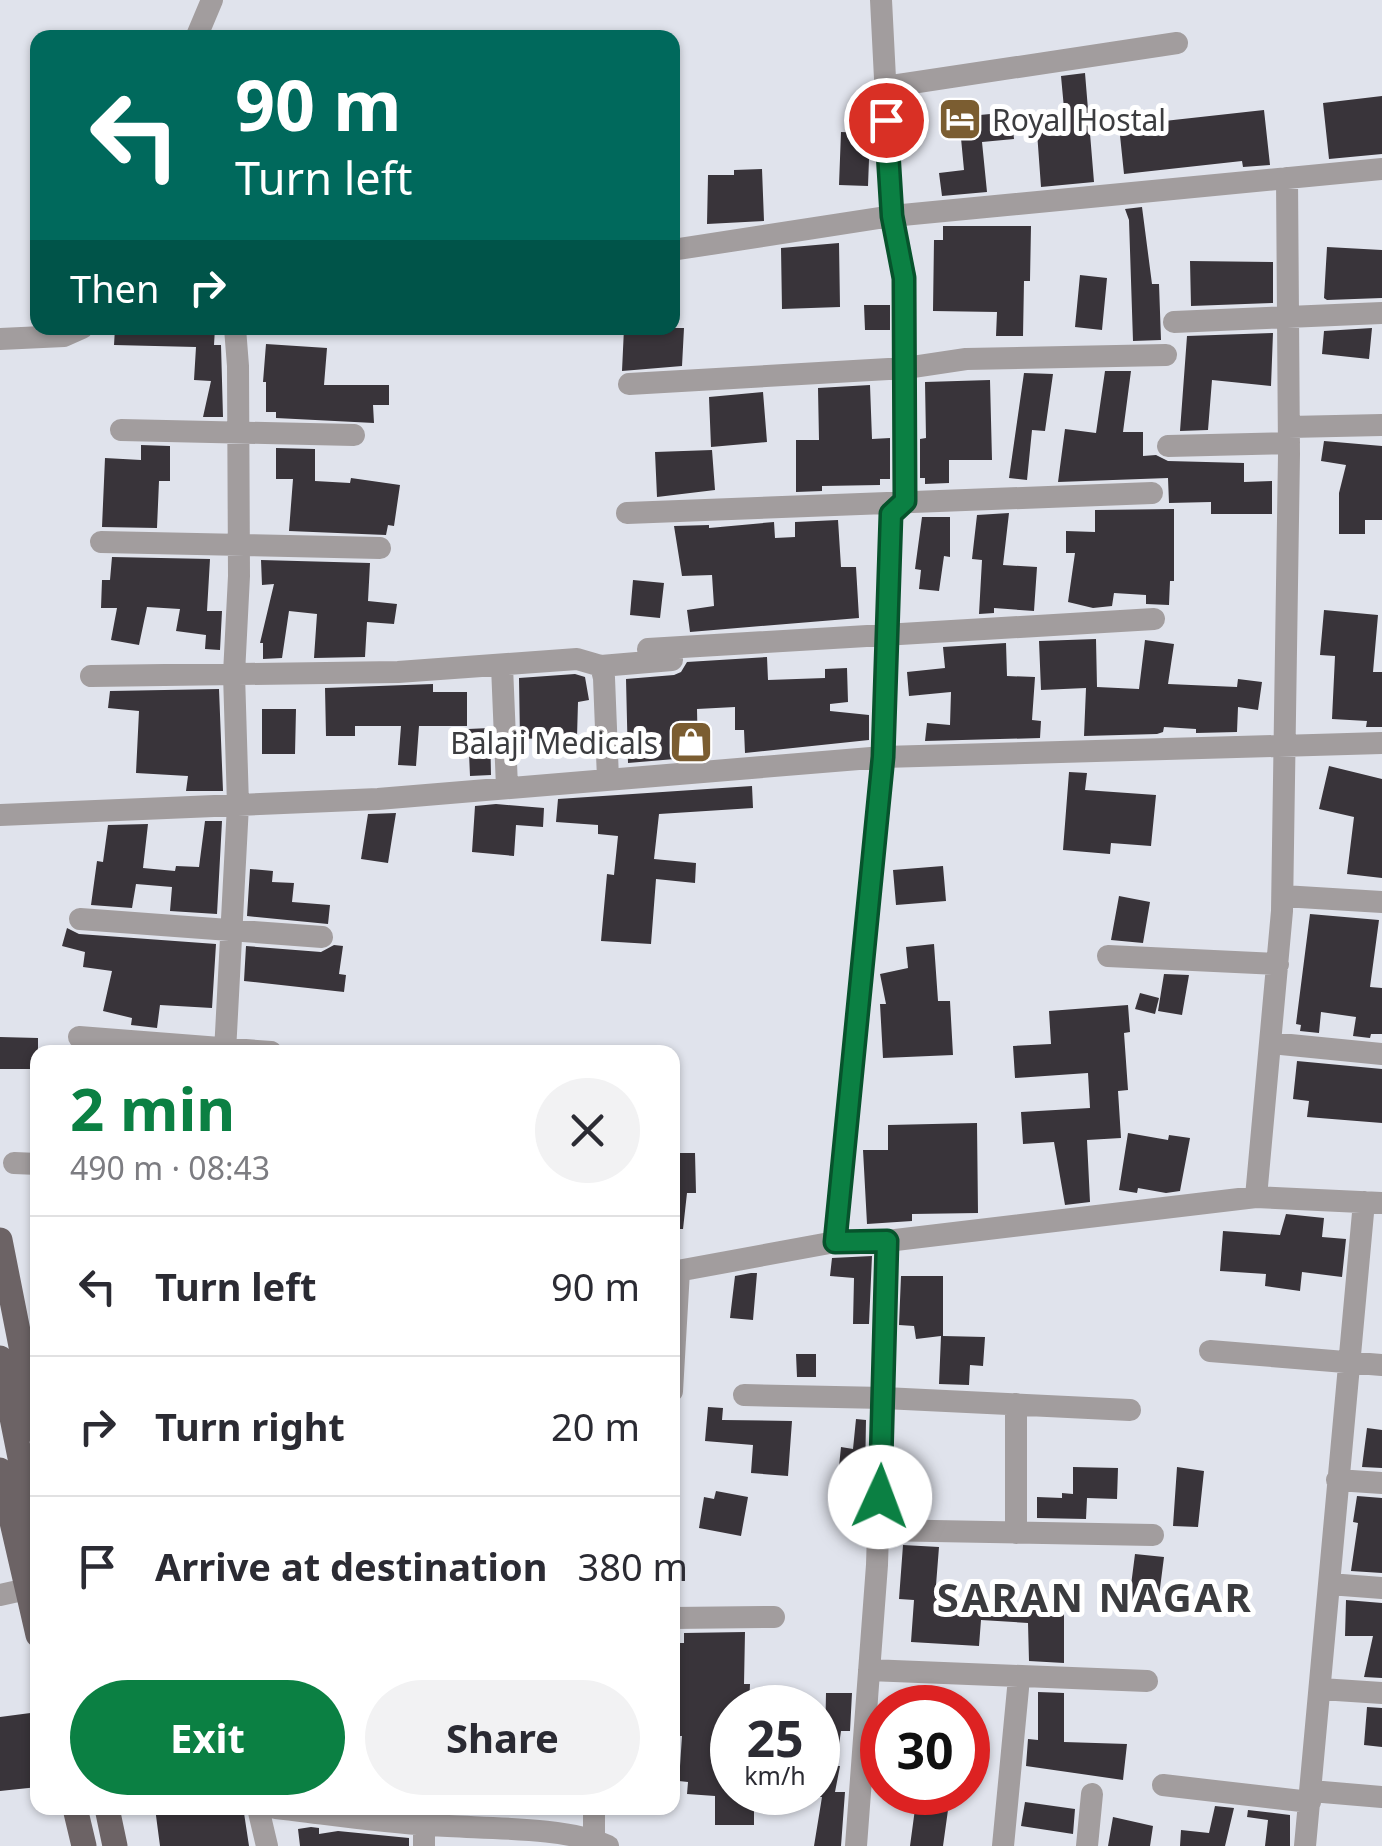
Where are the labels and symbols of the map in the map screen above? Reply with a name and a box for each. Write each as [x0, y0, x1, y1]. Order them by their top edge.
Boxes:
pin [844, 78, 929, 163]
hotel icon: Royal Hostal [937, 96, 983, 142]
place label: Royal Hostal [992, 99, 1166, 140]
shop icon: Balaji Medicals [668, 719, 714, 765]
place label: Balaji Medicals [450, 722, 658, 763]
position arrow [828, 1445, 932, 1549]
district label: SARAN NAGAR [937, 1569, 1253, 1624]
speed limit sign: 30 [860, 1685, 990, 1815]

